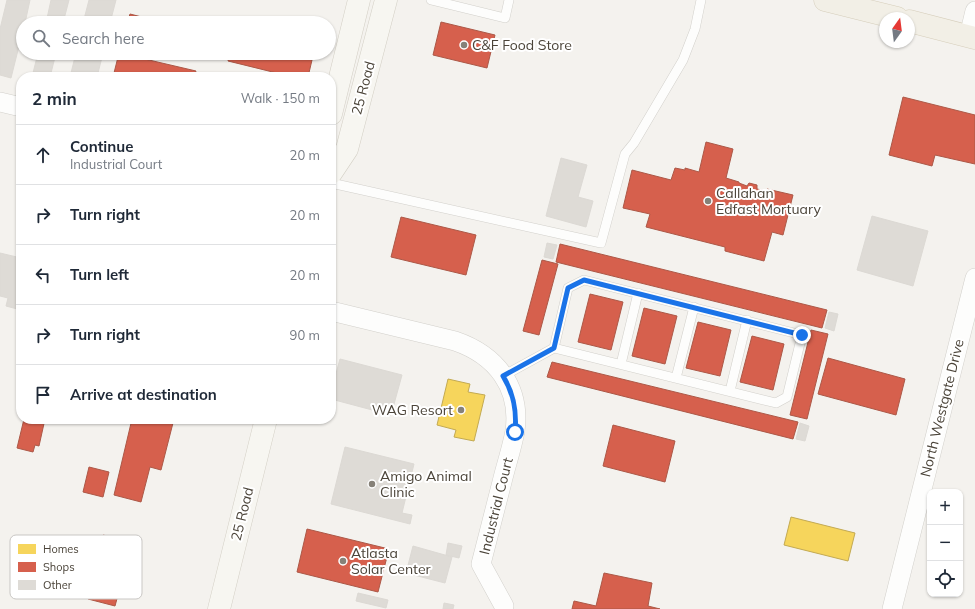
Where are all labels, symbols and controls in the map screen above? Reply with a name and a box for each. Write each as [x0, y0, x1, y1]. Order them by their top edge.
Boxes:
north arrow [879, 12, 915, 48]
search box [16, 16, 336, 60]
icon: search [30, 27, 52, 49]
text: Search here [62, 29, 144, 48]
place label: C&F Food Store [472, 36, 572, 54]
marker: C&F Food Store [459, 40, 469, 50]
street label: 25 Road [347, 59, 379, 117]
text: 2 min [32, 88, 77, 109]
text: Walk · 150 m [241, 90, 320, 106]
text: Continue [70, 137, 133, 156]
icon: ahead [32, 144, 54, 166]
text: 20 m [290, 147, 320, 163]
text: Industrial Court [70, 156, 162, 172]
place label: Callahan Edfast Mortuary [716, 184, 821, 218]
marker: Callahan Edfast Mortuary [703, 196, 713, 206]
icon: right [32, 204, 54, 226]
text: Turn right [70, 205, 140, 224]
text: 20 m [290, 207, 320, 223]
icon: left [32, 264, 54, 286]
text: Turn left [70, 265, 129, 284]
text: 20 m [290, 267, 320, 283]
icon: right [32, 324, 54, 346]
text: Turn right [70, 325, 140, 344]
route end [793, 326, 811, 344]
text: 90 m [290, 327, 320, 343]
street label: North Westgate Drive [916, 337, 968, 479]
icon: arrive [32, 384, 54, 406]
text: Arrive at destination [70, 385, 217, 404]
place label: WAG Resort [372, 401, 453, 419]
marker: WAG Resort [456, 405, 466, 415]
route start [506, 423, 524, 441]
street label: Industrial Court [475, 456, 517, 556]
place label: Amigo Animal Clinic [380, 467, 472, 501]
marker: Amigo Animal Clinic [367, 479, 377, 489]
street label: 25 Road [227, 485, 257, 543]
map controls [927, 489, 963, 597]
button: + [927, 489, 963, 525]
button: − [927, 525, 963, 561]
legend [10, 535, 142, 599]
text: Homes [43, 542, 79, 556]
place label: Atlasta Solar Center [351, 544, 432, 578]
marker: Atlasta Solar Center [338, 556, 348, 566]
text: Shops [43, 560, 75, 574]
button: locate [927, 561, 963, 597]
text: Other [43, 578, 72, 592]

